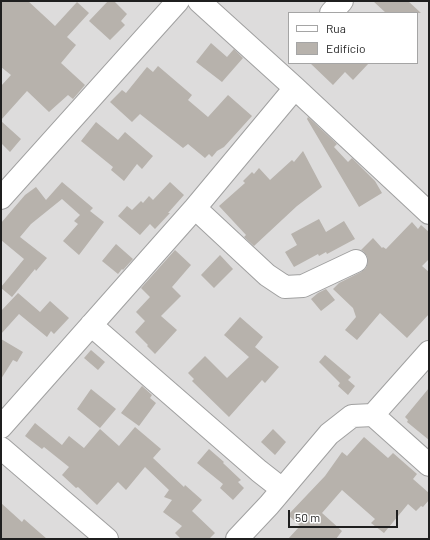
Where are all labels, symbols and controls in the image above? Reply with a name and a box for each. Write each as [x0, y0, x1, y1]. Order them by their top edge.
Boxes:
legend [288, 12, 418, 64]
text: Rua [326, 21, 346, 35]
text: Edifício [326, 41, 366, 55]
scale bar [290, 502, 400, 528]
text: 50 m [295, 510, 320, 524]

